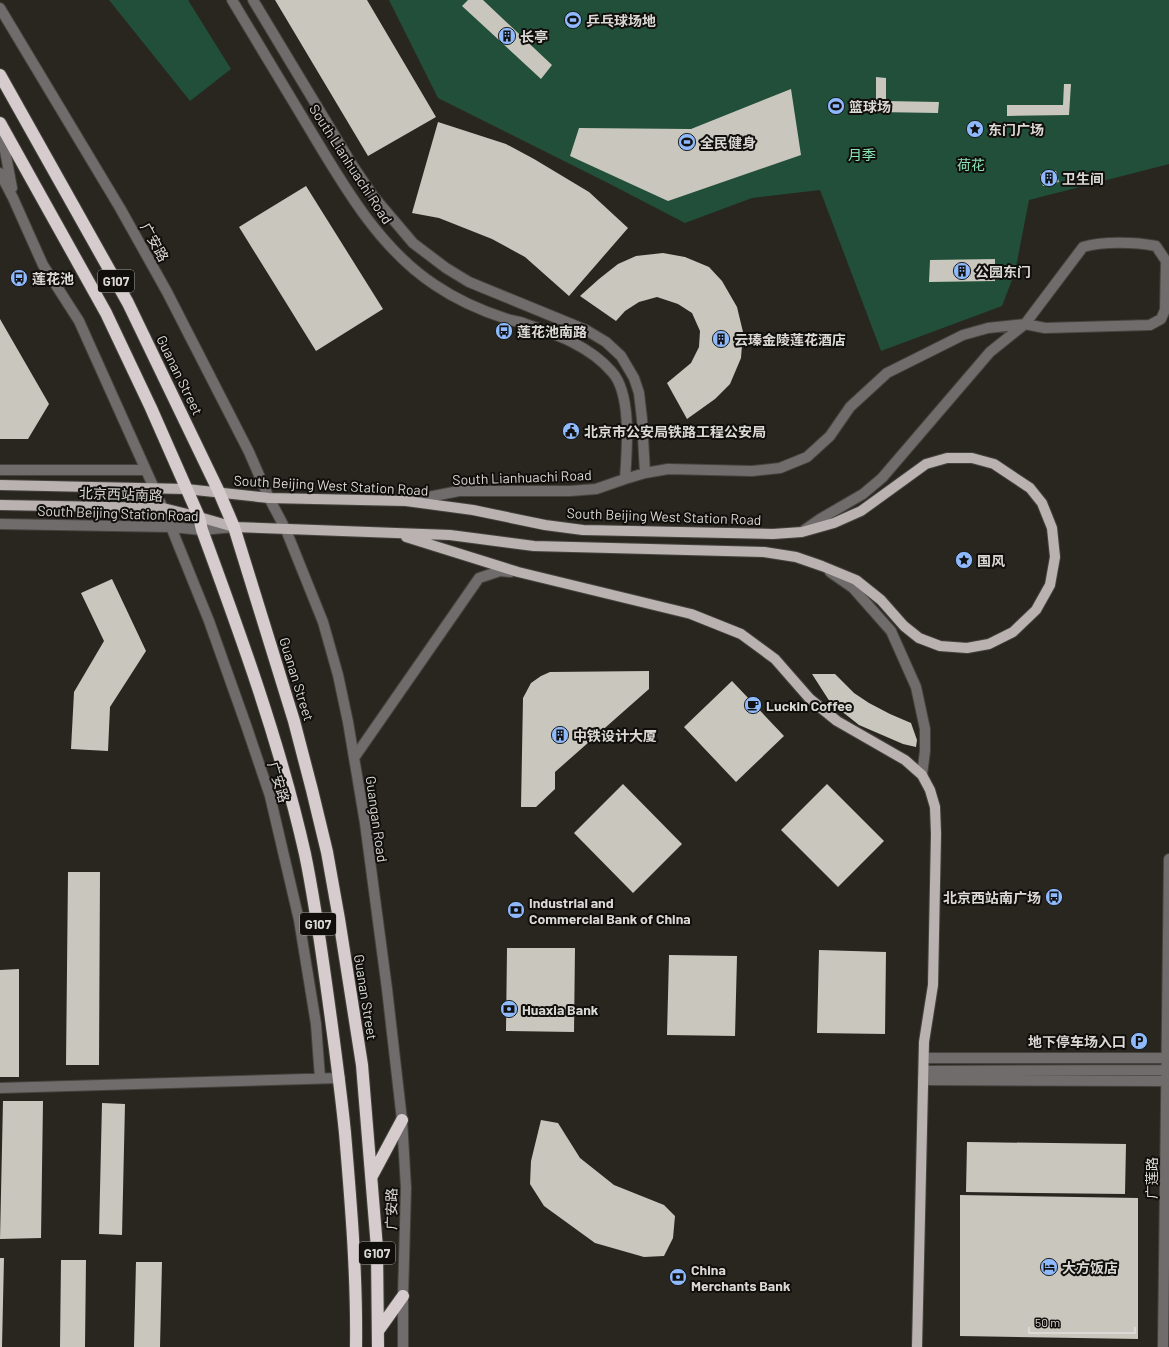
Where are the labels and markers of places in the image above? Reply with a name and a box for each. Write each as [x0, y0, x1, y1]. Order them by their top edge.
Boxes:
sports icon: 乒乓球场地 [563, 10, 583, 30]
place label: 乒乓球场地 [586, 12, 656, 29]
building icon: 长亭 [497, 26, 517, 46]
place label: 长亭 [520, 28, 548, 45]
sports icon: 篮球场 [826, 96, 846, 116]
place label: 篮球场 [849, 98, 891, 115]
place icon: 东门广场 [965, 119, 985, 139]
place label: 东门广场 [988, 121, 1044, 138]
sports icon: 全民健身 [677, 132, 697, 152]
place label: 全民健身 [700, 134, 756, 151]
building icon: 卫生间 [1039, 168, 1059, 188]
place label: 卫生间 [1062, 170, 1104, 187]
building icon: 公园东门 [952, 261, 972, 281]
place label: 公园东门 [975, 263, 1031, 280]
bus stop icon: 莲花池 [9, 268, 29, 288]
place label: 莲花池 [32, 270, 74, 287]
bus stop icon: 莲花池南路 [494, 321, 514, 341]
place label: 莲花池南路 [517, 323, 587, 340]
building icon: 云瑧金陵莲花酒店 [711, 329, 731, 349]
place label: 云瑧金陵莲花酒店 [734, 331, 846, 348]
public building icon: 北京市公安局铁路工程公安局 [561, 421, 581, 441]
place label: 北京市公安局铁路工程公安局 [584, 423, 766, 440]
place icon: 国风 [954, 550, 974, 570]
place label: 国风 [977, 552, 1005, 569]
cafe icon: Luckin Coffee [743, 695, 763, 715]
place label: Luckin Coffee [766, 697, 853, 714]
building icon: 中铁设计大厦 [550, 725, 570, 745]
place label: 中铁设计大厦 [573, 727, 657, 744]
bus stop icon: 北京西站南广场 [1044, 887, 1064, 907]
place label: 北京西站南广场 [943, 889, 1041, 906]
place label: Industrial and Commercial Bank of China [529, 894, 691, 927]
bank icon: Industrial and Commercial Bank of China [506, 900, 526, 920]
bank icon: Huaxia Bank [499, 999, 519, 1019]
place label: Huaxia Bank [522, 1001, 599, 1018]
parking icon: 地下停车场入口 [1129, 1031, 1149, 1051]
place label: 地下停车场入口 [1028, 1033, 1126, 1050]
hotel icon: 大方饭店 [1039, 1257, 1059, 1277]
place label: 大方饭店 [1062, 1259, 1118, 1276]
place label: China Merchants Bank [691, 1261, 791, 1294]
bank icon: China Merchants Bank [668, 1267, 688, 1287]

